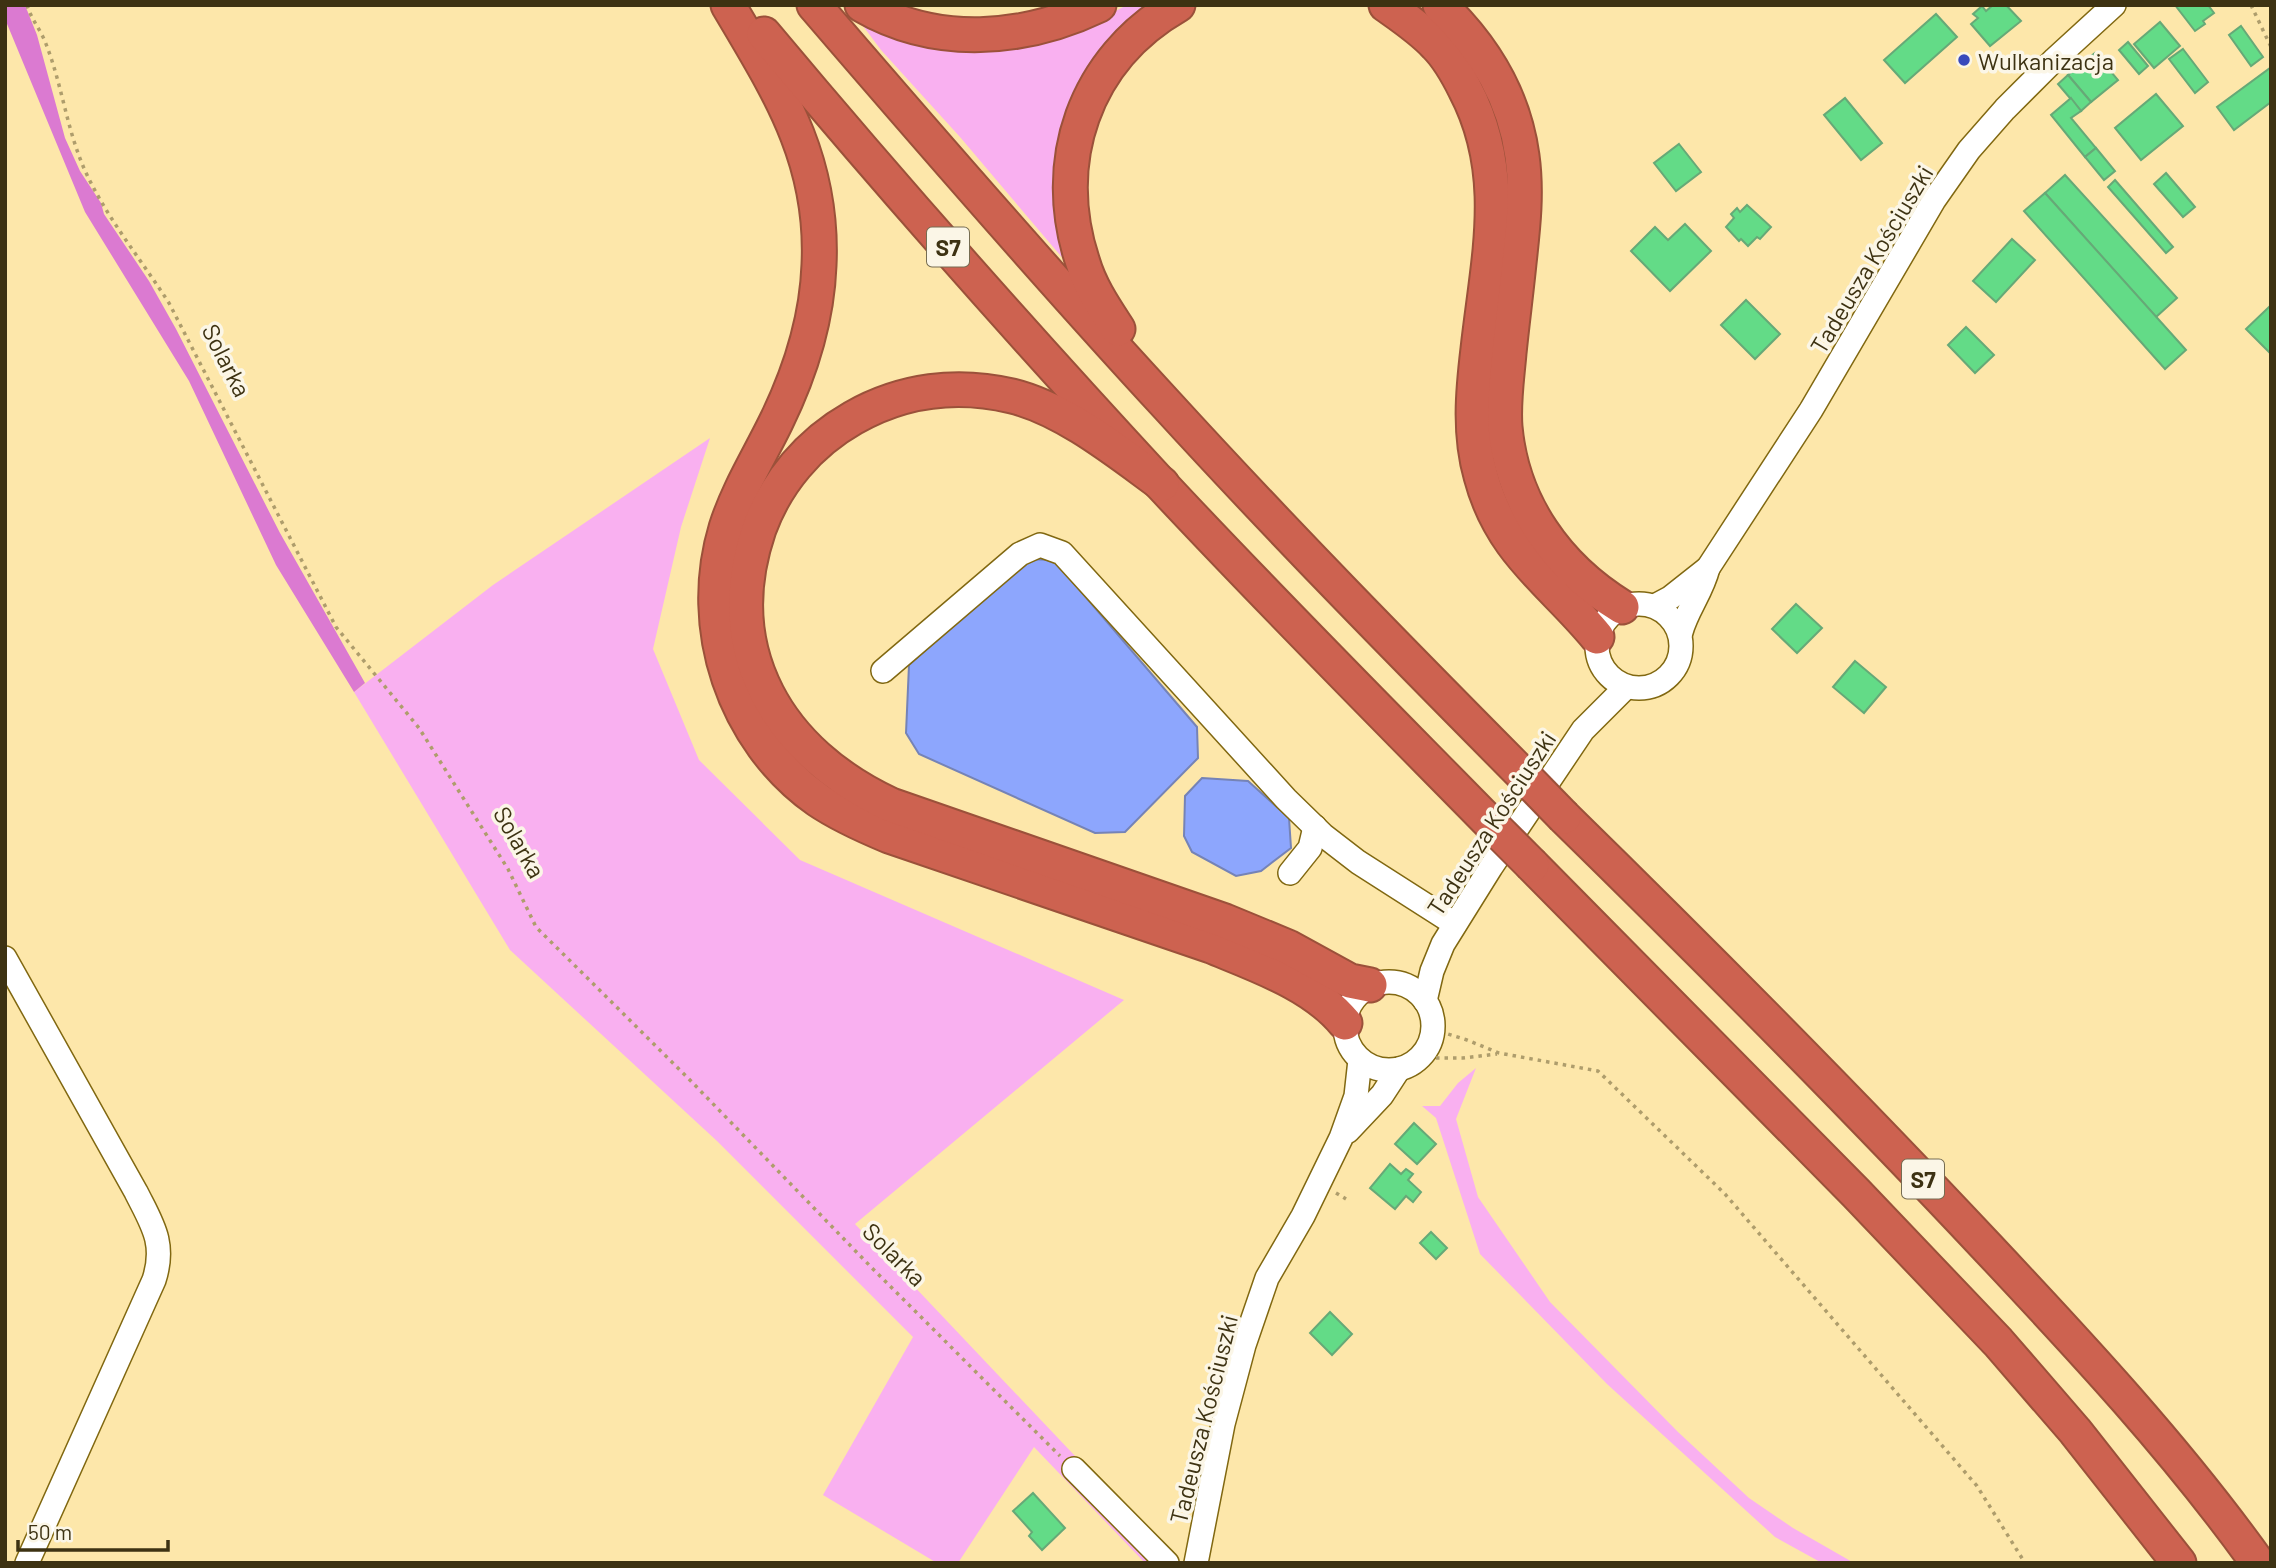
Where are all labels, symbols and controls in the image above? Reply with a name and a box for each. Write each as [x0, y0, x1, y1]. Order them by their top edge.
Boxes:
place label: Wulkanizacja [1978, 46, 2114, 75]
marker: Wulkanizacja [1956, 52, 1972, 68]
street label: Tadeusza Kościuszki [1803, 160, 1939, 358]
road number: S7 [927, 228, 969, 266]
street label: Solarka [196, 319, 258, 401]
street label: Tadeusza Kościuszki [1420, 725, 1562, 921]
street label: Solarka [488, 801, 552, 883]
road number: S7 [1902, 1160, 1944, 1198]
street label: Solarka [857, 1216, 933, 1292]
street label: Tadeusza Kościuszki [1163, 1311, 1243, 1527]
scale bar [18, 1508, 168, 1552]
text: 50 m [28, 1519, 72, 1544]

